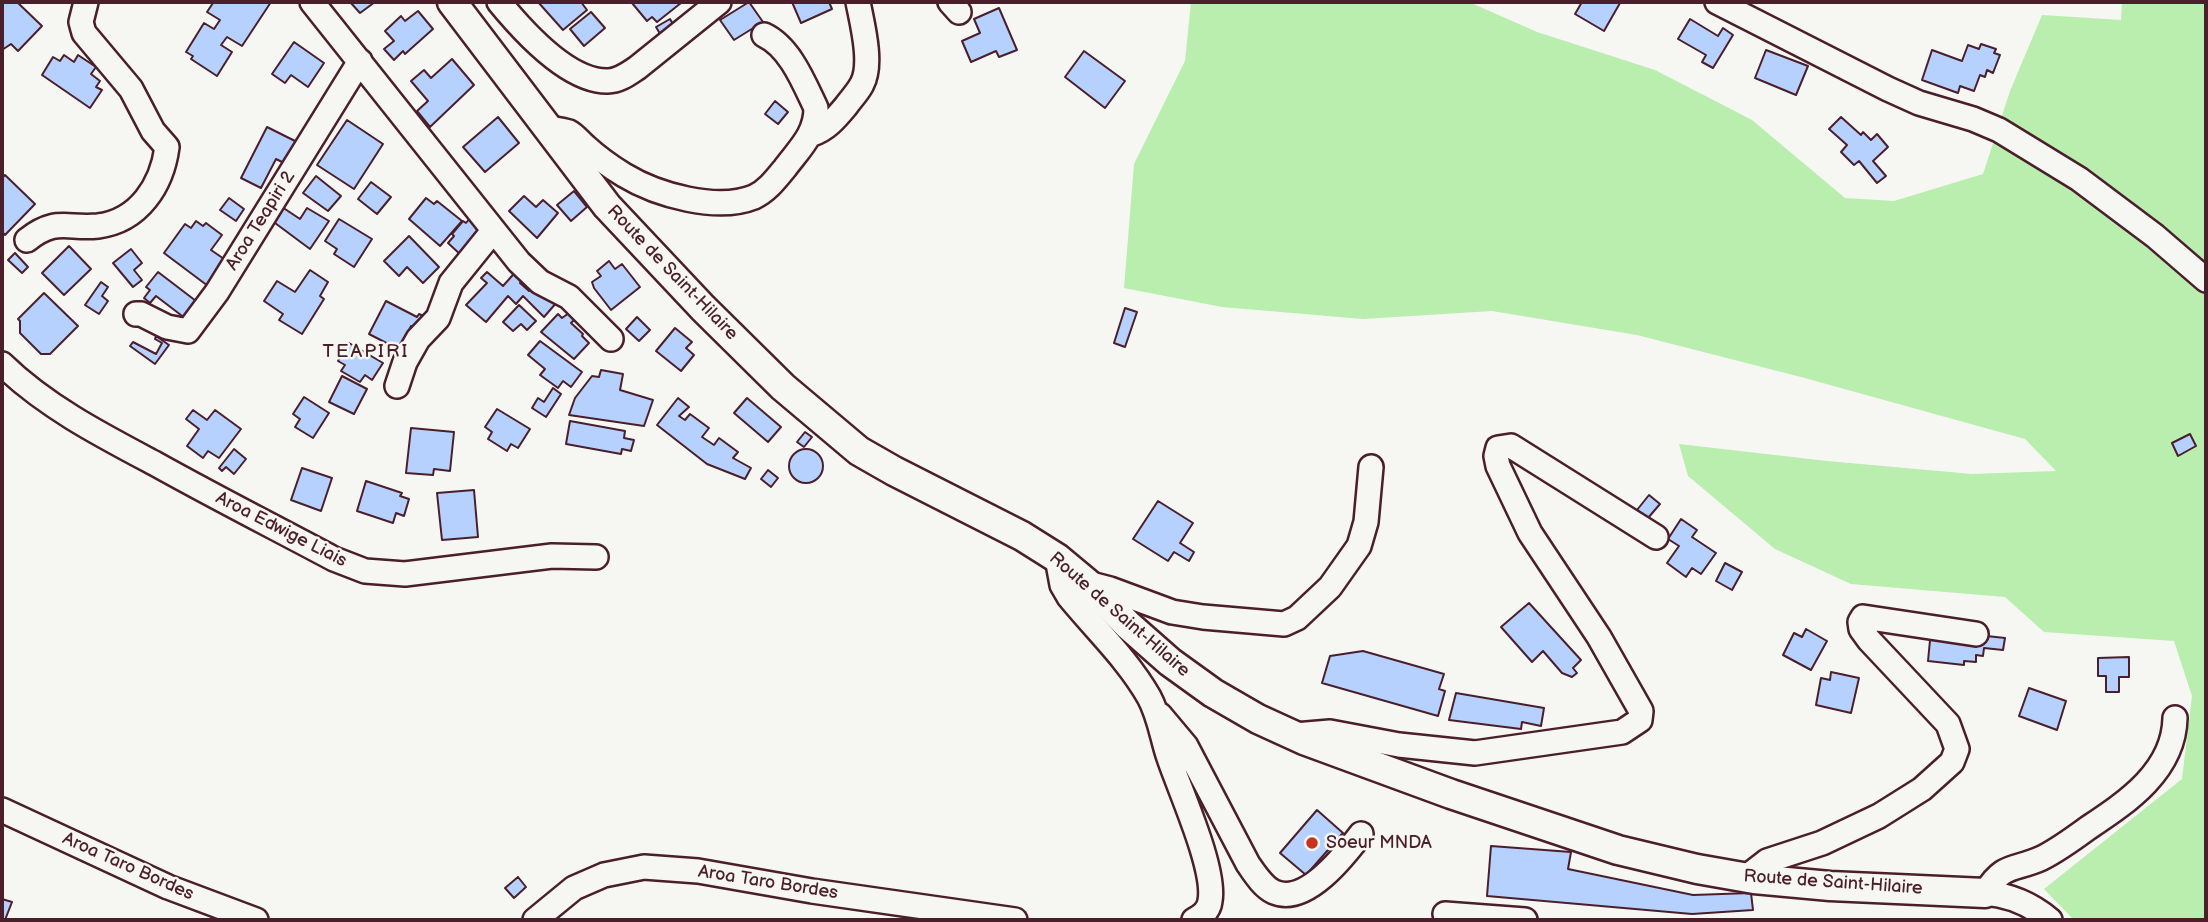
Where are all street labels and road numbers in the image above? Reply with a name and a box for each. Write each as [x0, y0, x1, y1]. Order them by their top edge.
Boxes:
street label: Aroa Teapiri 2 [222, 167, 300, 275]
street label: Route de Saint-Hilaire [602, 201, 742, 345]
street label: Aroa Edwige Liais [212, 488, 350, 572]
street label: Route de Saint-Hilaire [1044, 548, 1194, 682]
street label: Aroa Taro Bordes [59, 828, 197, 906]
street label: Aroa Taro Bordes [697, 861, 839, 905]
street label: Route de Saint-Hilaire [1743, 866, 1923, 900]

